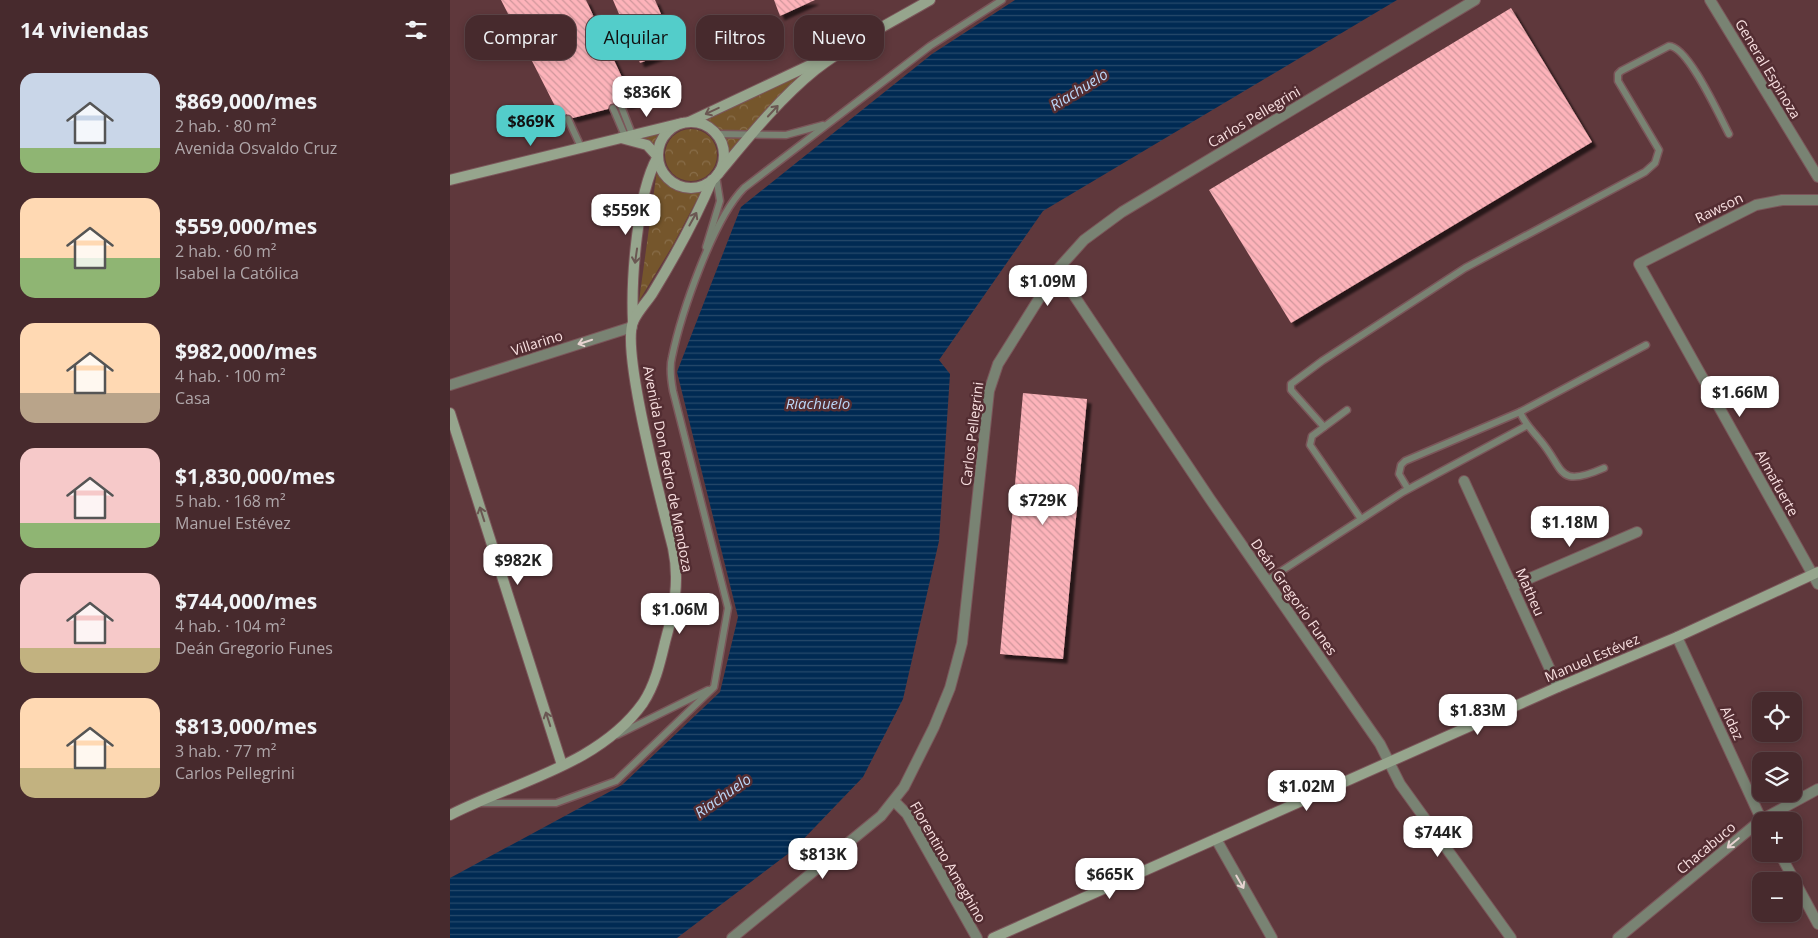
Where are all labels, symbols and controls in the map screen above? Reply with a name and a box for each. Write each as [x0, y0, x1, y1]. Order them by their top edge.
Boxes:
chip: Comprar [465, 15, 576, 60]
chip: Alquilar [586, 15, 686, 60]
chip: Filtros [696, 15, 784, 60]
chip: Nuevo [794, 15, 884, 60]
street label: General Espinoza [1731, 15, 1806, 122]
text: 14 viviendas [20, 16, 149, 44]
icon: filters [402, 16, 430, 44]
water label: Riachuelo [1046, 64, 1111, 115]
pin: $836K [612, 76, 682, 118]
text: $836K [623, 81, 671, 103]
street label: Carlos Pellegrini [1204, 81, 1304, 152]
text: $869,000/mes [175, 87, 317, 115]
icon: home [60, 93, 120, 153]
pin: $869K [496, 104, 566, 147]
one-way arrow [767, 104, 779, 117]
one-way arrow [705, 107, 720, 117]
text: $869K [507, 110, 555, 132]
text: 2 hab. · 80 m² [175, 115, 276, 137]
text: Avenida Osvaldo Cruz [175, 137, 337, 159]
street label: Rawson [1692, 188, 1746, 227]
pin: $559K [591, 194, 661, 236]
text: $559K [602, 199, 650, 221]
text: $559,000/mes [175, 212, 317, 240]
one-way arrow [688, 212, 698, 227]
icon: home [60, 218, 120, 278]
text: 2 hab. · 60 m² [175, 240, 276, 262]
one-way arrow [631, 248, 641, 264]
text: Isabel la Católica [175, 262, 299, 284]
pin: $1.09M [1007, 264, 1089, 307]
text: $1.09M [1020, 270, 1076, 292]
street label: Villarino [509, 325, 565, 360]
text: $982,000/mes [175, 337, 317, 365]
one-way arrow [578, 337, 594, 347]
icon: home [60, 343, 120, 403]
street label: Avenida Don Pedro de Mendoza [639, 364, 698, 574]
text: 4 hab. · 100 m² [175, 365, 286, 387]
pin: $1.66M [1699, 376, 1781, 418]
street label: Carlos Pellegrini [956, 381, 987, 487]
text: $1.66M [1712, 381, 1768, 403]
text: Casa [175, 387, 210, 409]
water label: Riachuelo [786, 393, 850, 413]
street label: Almafuerte [1751, 446, 1803, 519]
text: $1,830,000/mes [175, 462, 335, 490]
icon: home [60, 468, 120, 528]
pin: $729K [1008, 484, 1078, 526]
text: $729K [1019, 489, 1067, 511]
text: 5 hab. · 168 m² [175, 490, 286, 512]
one-way arrow [477, 506, 487, 522]
pin: $1.18M [1529, 506, 1611, 548]
text: $1.18M [1542, 511, 1598, 533]
text: Manuel Estévez [175, 512, 291, 534]
street label: Deán Gregorio Funes [1247, 535, 1342, 659]
pin: $982K [483, 544, 553, 586]
text: $982K [494, 549, 542, 571]
street label: Matheu [1512, 565, 1549, 619]
text: $744,000/mes [175, 587, 317, 615]
pin: $1.06M [639, 592, 721, 635]
icon: home [60, 593, 120, 653]
text: $1.06M [652, 598, 708, 620]
text: 4 hab. · 104 m² [175, 615, 286, 637]
street label: Manuel Estévez [1541, 629, 1643, 686]
text: Deán Gregorio Funes [175, 637, 333, 659]
map controls [1752, 692, 1802, 922]
button: locate [1752, 692, 1802, 742]
pin: $1.83M [1437, 694, 1519, 736]
text: $1.83M [1450, 699, 1506, 721]
street label: Aldaz [1716, 703, 1749, 743]
one-way arrow [542, 711, 552, 727]
text: $813,000/mes [175, 712, 317, 740]
icon: home [60, 718, 120, 778]
text: 3 hab. · 77 m² [175, 740, 276, 762]
button: layers [1752, 752, 1802, 802]
text: Carlos Pellegrini [175, 762, 295, 784]
water label: Riachuelo [690, 768, 755, 822]
pin: $1.02M [1266, 770, 1348, 812]
text: $1.02M [1279, 775, 1335, 797]
street label: Florentino Ameghino [906, 798, 991, 926]
button: + [1752, 812, 1802, 862]
pin: $744K [1403, 816, 1473, 858]
street label: Chacabuco [1672, 817, 1739, 878]
text: $744K [1414, 821, 1462, 843]
one-way arrow [1727, 837, 1740, 848]
pin: $813K [788, 838, 858, 880]
text: $813K [799, 843, 847, 865]
pin: $665K [1075, 858, 1145, 900]
text: $665K [1086, 863, 1134, 885]
button: − [1752, 872, 1802, 922]
one-way arrow [1235, 874, 1245, 888]

